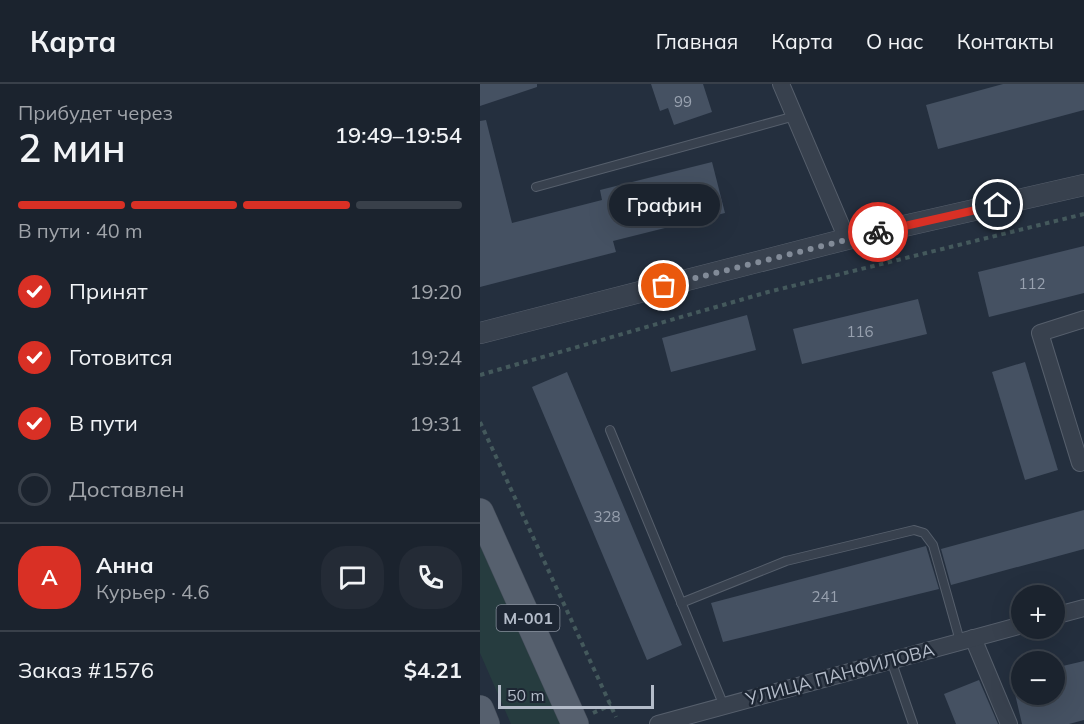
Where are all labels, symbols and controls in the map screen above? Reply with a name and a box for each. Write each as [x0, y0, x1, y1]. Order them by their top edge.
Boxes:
text: Карта [30, 24, 116, 59]
text: Главная [656, 28, 738, 54]
text: Карта [771, 28, 833, 54]
text: О нас [866, 28, 924, 54]
text: Контакты [957, 28, 1054, 54]
house number: 99 [674, 92, 692, 111]
text: Прибудет через [18, 100, 173, 125]
text: 19:49–19:54 [335, 121, 462, 149]
text: 2 мин [18, 123, 126, 172]
pin [972, 179, 1023, 230]
callout: Графин [608, 184, 720, 226]
icon: home [981, 188, 1014, 221]
text: Графин [627, 192, 702, 217]
courier [848, 202, 908, 262]
icon: bike [862, 216, 895, 249]
text: В пути · 40 m [18, 218, 142, 243]
pin [638, 260, 689, 311]
icon: bag [647, 269, 680, 302]
house number: 112 [1018, 274, 1046, 293]
icon: check [18, 275, 51, 308]
text: Принят [69, 277, 148, 305]
text: 19:20 [409, 279, 462, 304]
house number: 116 [846, 322, 874, 341]
icon: check [18, 341, 51, 374]
text: Готовится [69, 343, 173, 371]
text: 19:24 [409, 345, 462, 370]
icon: check [18, 407, 51, 440]
text: В пути [69, 409, 138, 437]
text: 19:31 [409, 411, 462, 436]
text: Доставлен [69, 475, 185, 503]
house number: 328 [593, 507, 621, 526]
button: chat [321, 546, 384, 609]
button: phone [399, 546, 462, 609]
text: Анна [96, 551, 154, 579]
text: А [41, 563, 58, 591]
text: Курьер · 4.6 [96, 579, 210, 604]
map controls [1011, 585, 1065, 705]
button: + [1011, 585, 1065, 639]
house number: 241 [811, 587, 839, 606]
road number: М-001 [496, 605, 560, 631]
street label: УЛИЦА ПАНФИЛОВА [742, 638, 937, 711]
button: − [1011, 651, 1065, 705]
text: Заказ #1576 [18, 656, 154, 684]
text: $4.21 [404, 656, 462, 684]
scale bar [498, 682, 654, 710]
text: 50 m [507, 685, 544, 705]

